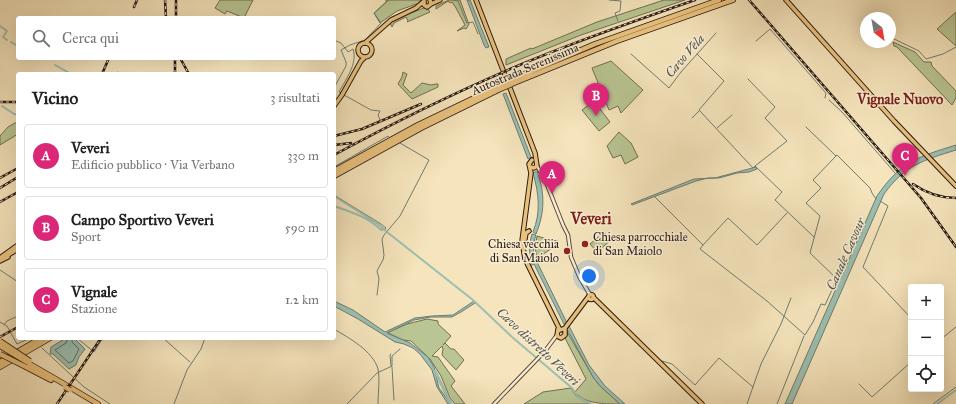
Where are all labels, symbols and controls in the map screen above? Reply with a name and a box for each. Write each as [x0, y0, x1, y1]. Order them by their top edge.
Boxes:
north arrow [860, 12, 896, 48]
search box [16, 16, 336, 60]
icon: search [30, 27, 52, 49]
text: Cerca qui [62, 29, 119, 47]
water label: Cavo Vela [662, 31, 708, 81]
street label: Autostrada Serenissima [468, 40, 581, 98]
pin: B [583, 83, 609, 116]
text: Vicino [32, 88, 78, 109]
text: 3 risultati [270, 90, 320, 106]
district label: Vignale Nuovo [856, 91, 943, 109]
text: Veveri [71, 139, 110, 157]
pin: C [892, 143, 918, 176]
text: A [42, 148, 50, 164]
text: 330 m [287, 148, 319, 164]
text: Edificio pubblico · Via Verbano [71, 157, 235, 173]
pin: A [539, 161, 565, 194]
district label: Veveri [569, 209, 612, 228]
text: Campo Sportivo Veveri [71, 211, 214, 229]
water label: Canale Cavour [823, 215, 869, 293]
text: B [42, 220, 50, 236]
text: 590 m [285, 220, 319, 236]
text: Sport [71, 229, 101, 245]
place label: Chiesa parrocchiale di San Maiolo [593, 230, 688, 258]
place label: Chiesa vecchia di San Maiolo [488, 237, 560, 265]
marker: Chiesa parrocchiale di San Maiolo [580, 239, 590, 249]
marker: Chiesa vecchia di San Maiolo [562, 246, 572, 256]
your location [579, 266, 599, 286]
text: Vignale [71, 283, 117, 301]
map controls [908, 284, 944, 392]
button: + [908, 284, 944, 320]
text: C [42, 292, 50, 308]
text: 1.2 km [285, 292, 319, 308]
text: Stazione [71, 301, 117, 317]
water label: Cavo distretto Veveri [493, 304, 583, 390]
button: − [908, 320, 944, 356]
button: locate [908, 356, 944, 392]

